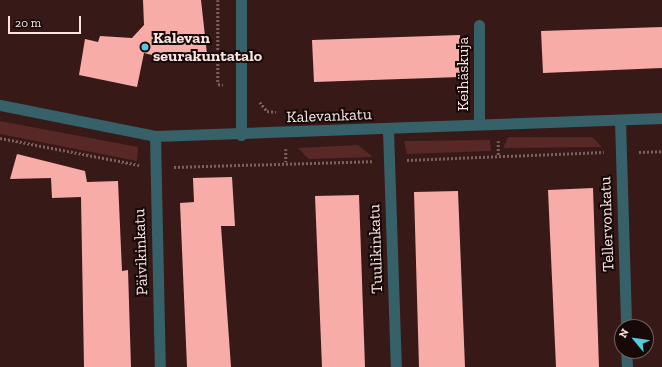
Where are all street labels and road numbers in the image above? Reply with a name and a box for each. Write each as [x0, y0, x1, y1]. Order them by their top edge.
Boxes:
street label: Keihäskuja [453, 37, 473, 111]
street label: Kalevankatu [286, 105, 372, 127]
street label: Tellervonkatu [596, 176, 618, 272]
street label: Tuulikinkatu [365, 204, 387, 294]
street label: Päivikinkatu [130, 208, 152, 296]

